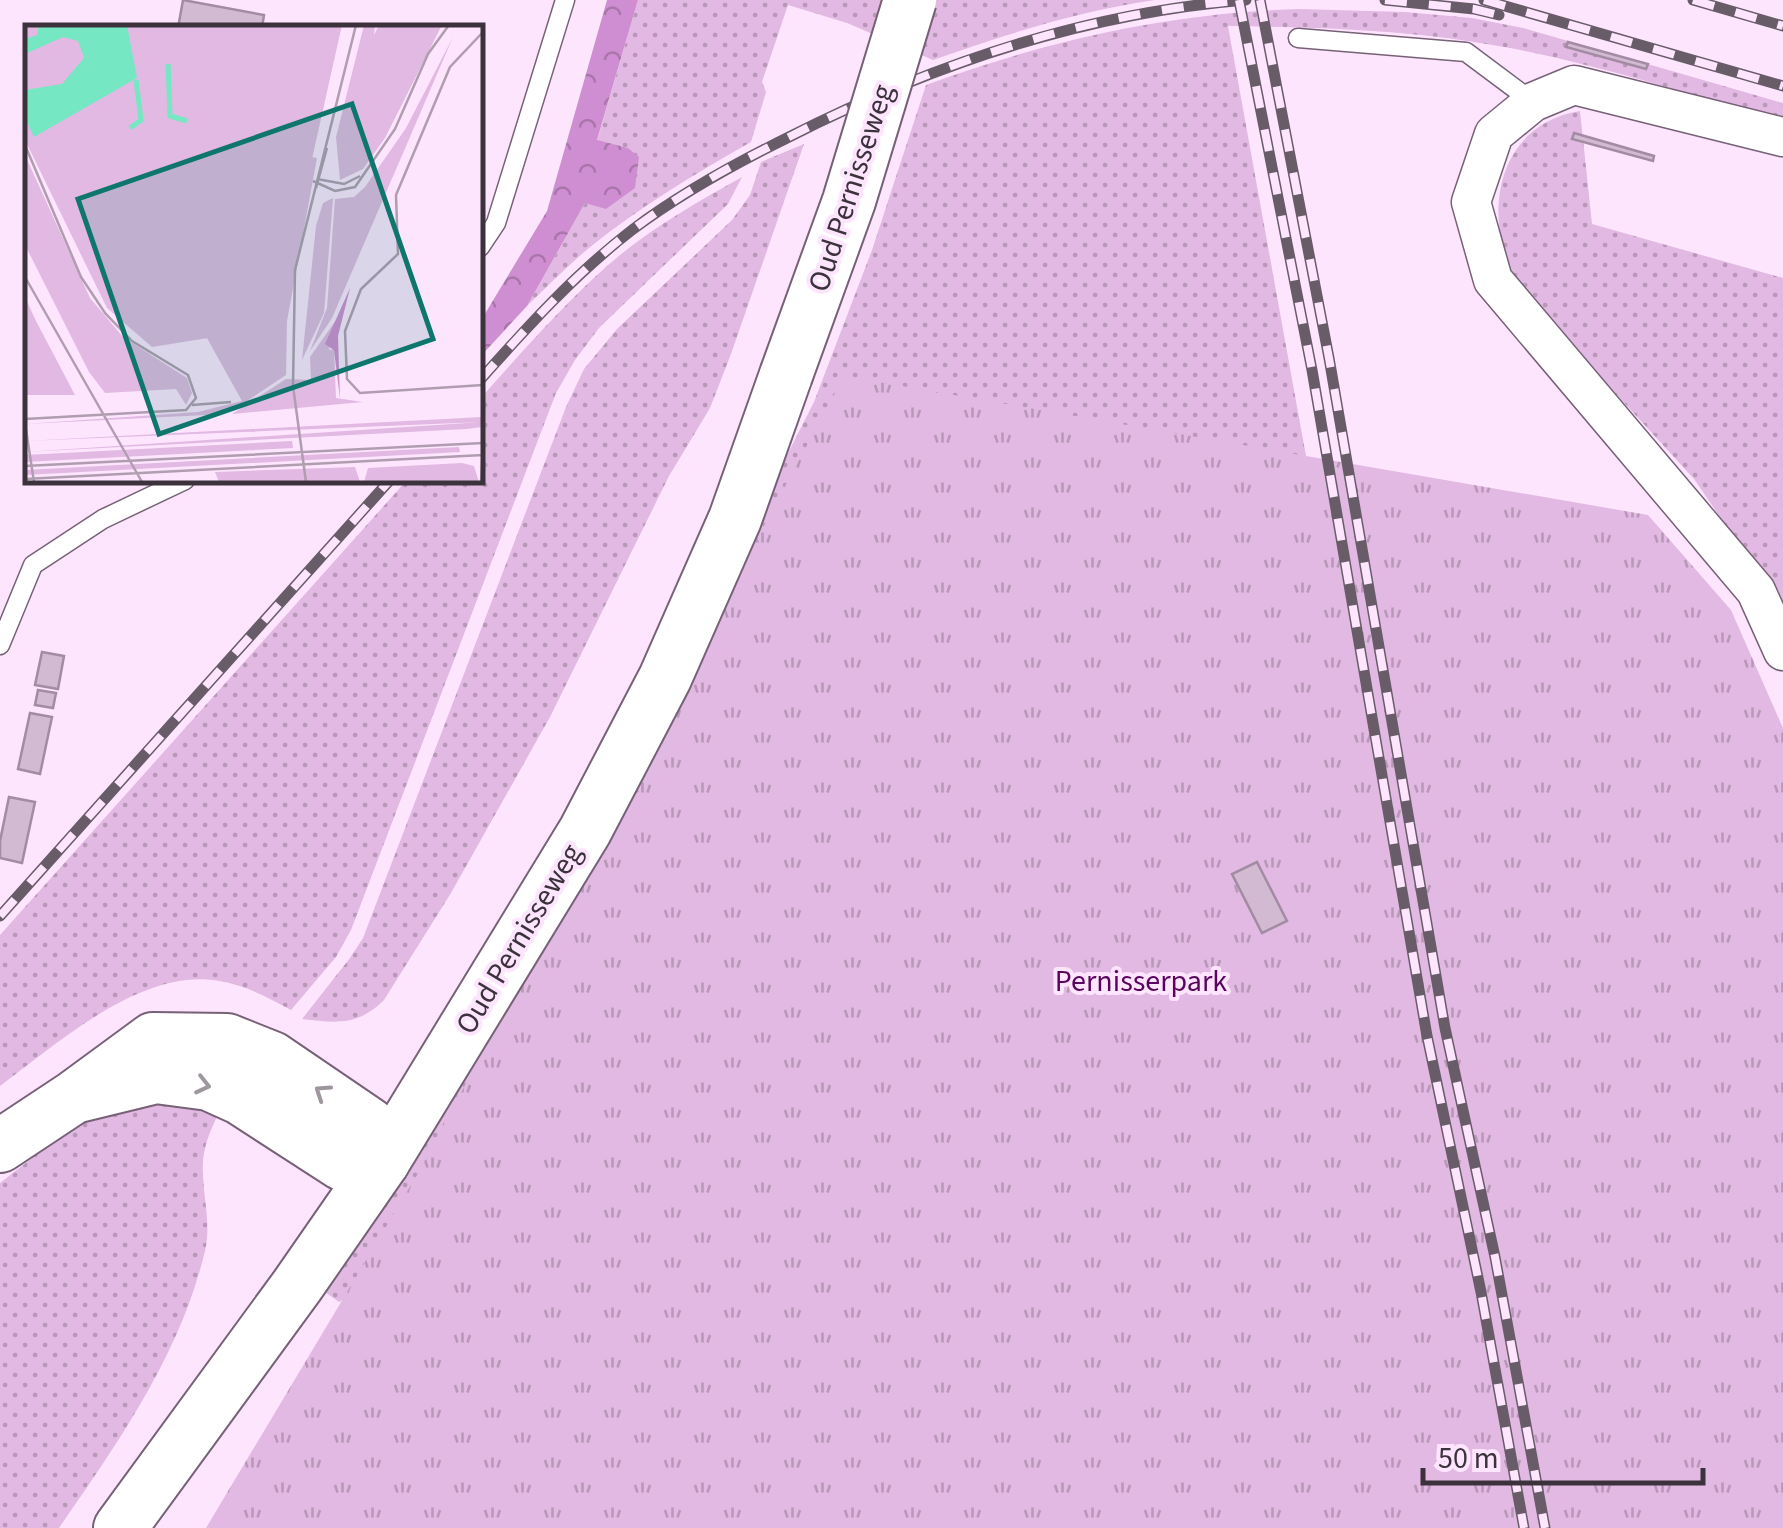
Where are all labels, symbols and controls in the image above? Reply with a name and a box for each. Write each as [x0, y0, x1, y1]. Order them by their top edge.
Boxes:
inset map [25, 25, 482, 482]
street label: Oud Pernisseweg [797, 79, 905, 297]
street label: Oud Pernisseweg [445, 836, 593, 1042]
park label: Pernisserpark [1055, 960, 1227, 1003]
one-way arrow [194, 1073, 211, 1094]
one-way arrow [315, 1086, 334, 1104]
scale bar [1423, 1423, 1703, 1485]
text: 50 m [1438, 1437, 1499, 1480]

